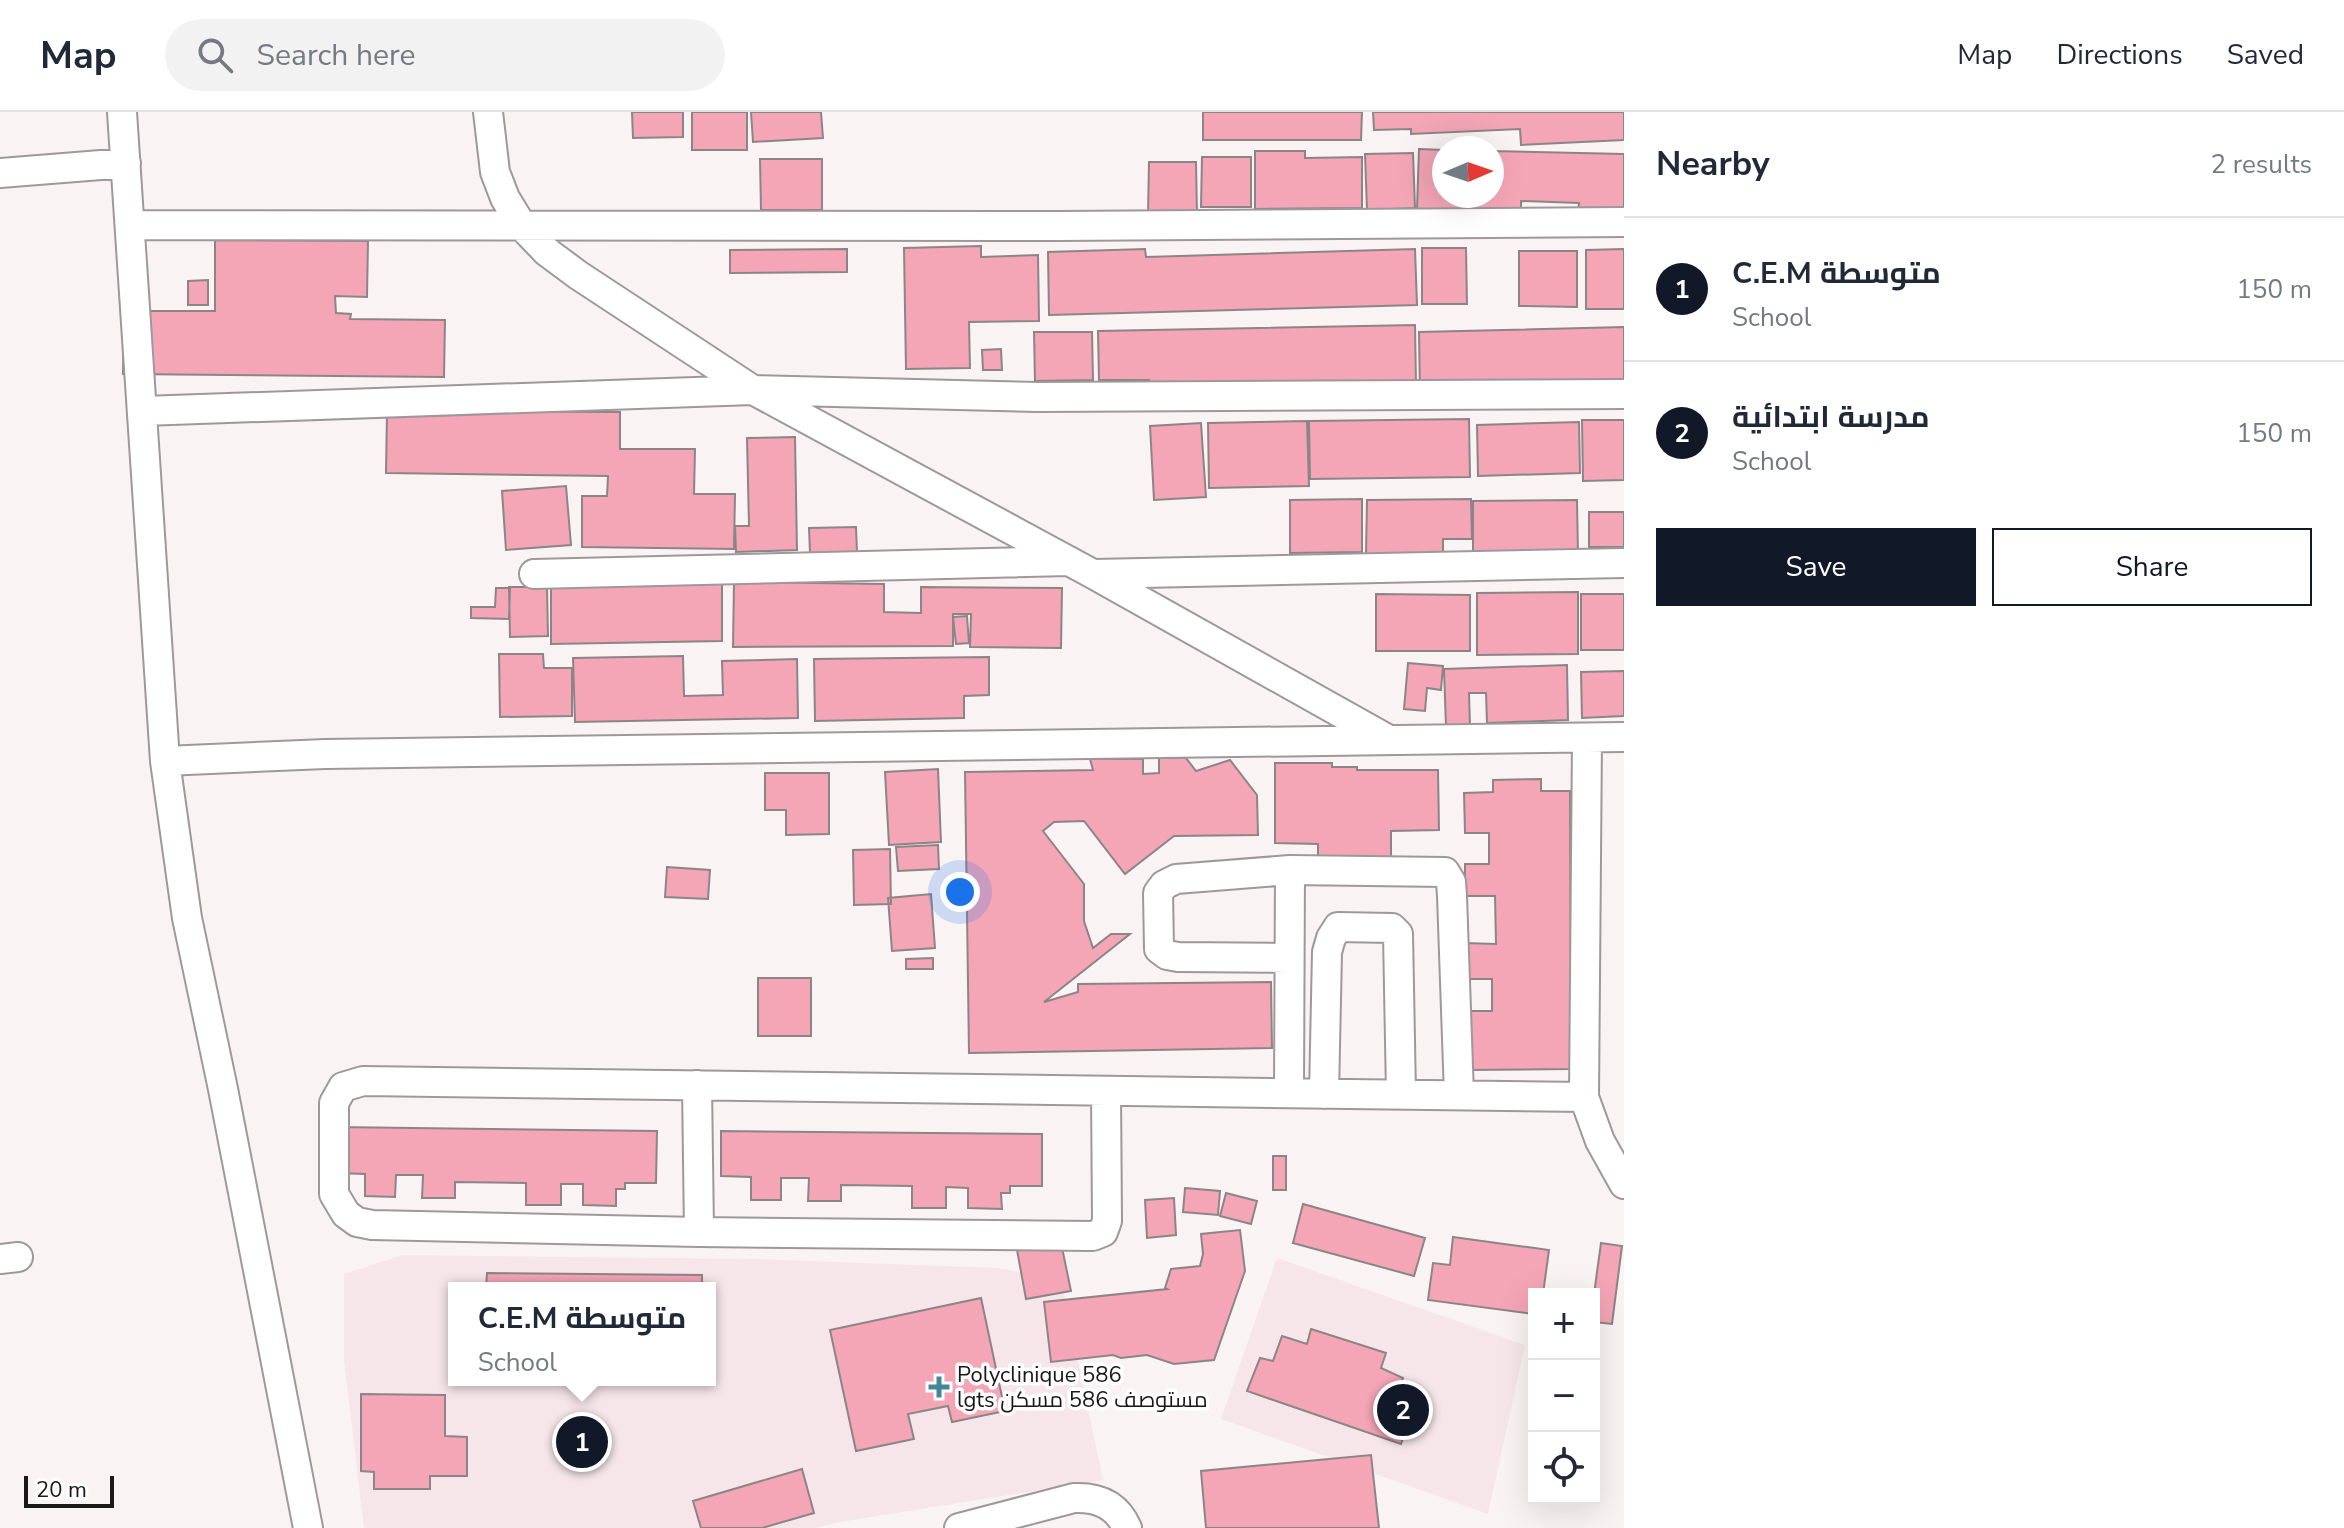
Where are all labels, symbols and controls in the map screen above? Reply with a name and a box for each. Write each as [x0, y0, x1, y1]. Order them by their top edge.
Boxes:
search box [165, 19, 725, 91]
text: Map [40, 30, 117, 81]
icon: search [193, 33, 237, 77]
text: Search here [257, 35, 416, 76]
text: Map [1957, 36, 2012, 74]
text: Directions [2056, 36, 2183, 74]
text: Saved [2227, 36, 2304, 74]
north arrow [1432, 136, 1504, 208]
text: Nearby [1656, 141, 1770, 187]
text: 2 results [2211, 147, 2312, 182]
text: C.E.M متوسطة [1732, 253, 1941, 294]
text: 1 [1674, 272, 1690, 307]
text: 150 m [2236, 272, 2312, 307]
text: School [1732, 300, 1811, 335]
text: مدرسة ابتدائية [1732, 397, 1930, 438]
text: 2 [1674, 416, 1690, 451]
text: 150 m [2236, 416, 2312, 451]
text: School [1732, 444, 1811, 479]
button: Save [1656, 528, 1976, 606]
button: Share [1992, 528, 2312, 606]
your location [940, 872, 980, 912]
popup [448, 1282, 716, 1386]
map controls [1528, 1288, 1600, 1504]
button: + [1528, 1288, 1600, 1360]
text: C.E.M متوسطة [478, 1298, 686, 1339]
text: School [478, 1345, 557, 1380]
place label: Polyclinique 586 lgts مستوصف 586 مسكن [957, 1360, 1208, 1415]
button: − [1528, 1360, 1600, 1432]
marker: Polyclinique 586 lgts مستوصف 586 مسكن [928, 1376, 950, 1398]
pin: 2 [1377, 1380, 1429, 1440]
pin: 1 [556, 1412, 608, 1472]
button: locate [1528, 1432, 1600, 1504]
scale bar [24, 1472, 114, 1508]
text: 20 m [36, 1475, 87, 1505]

